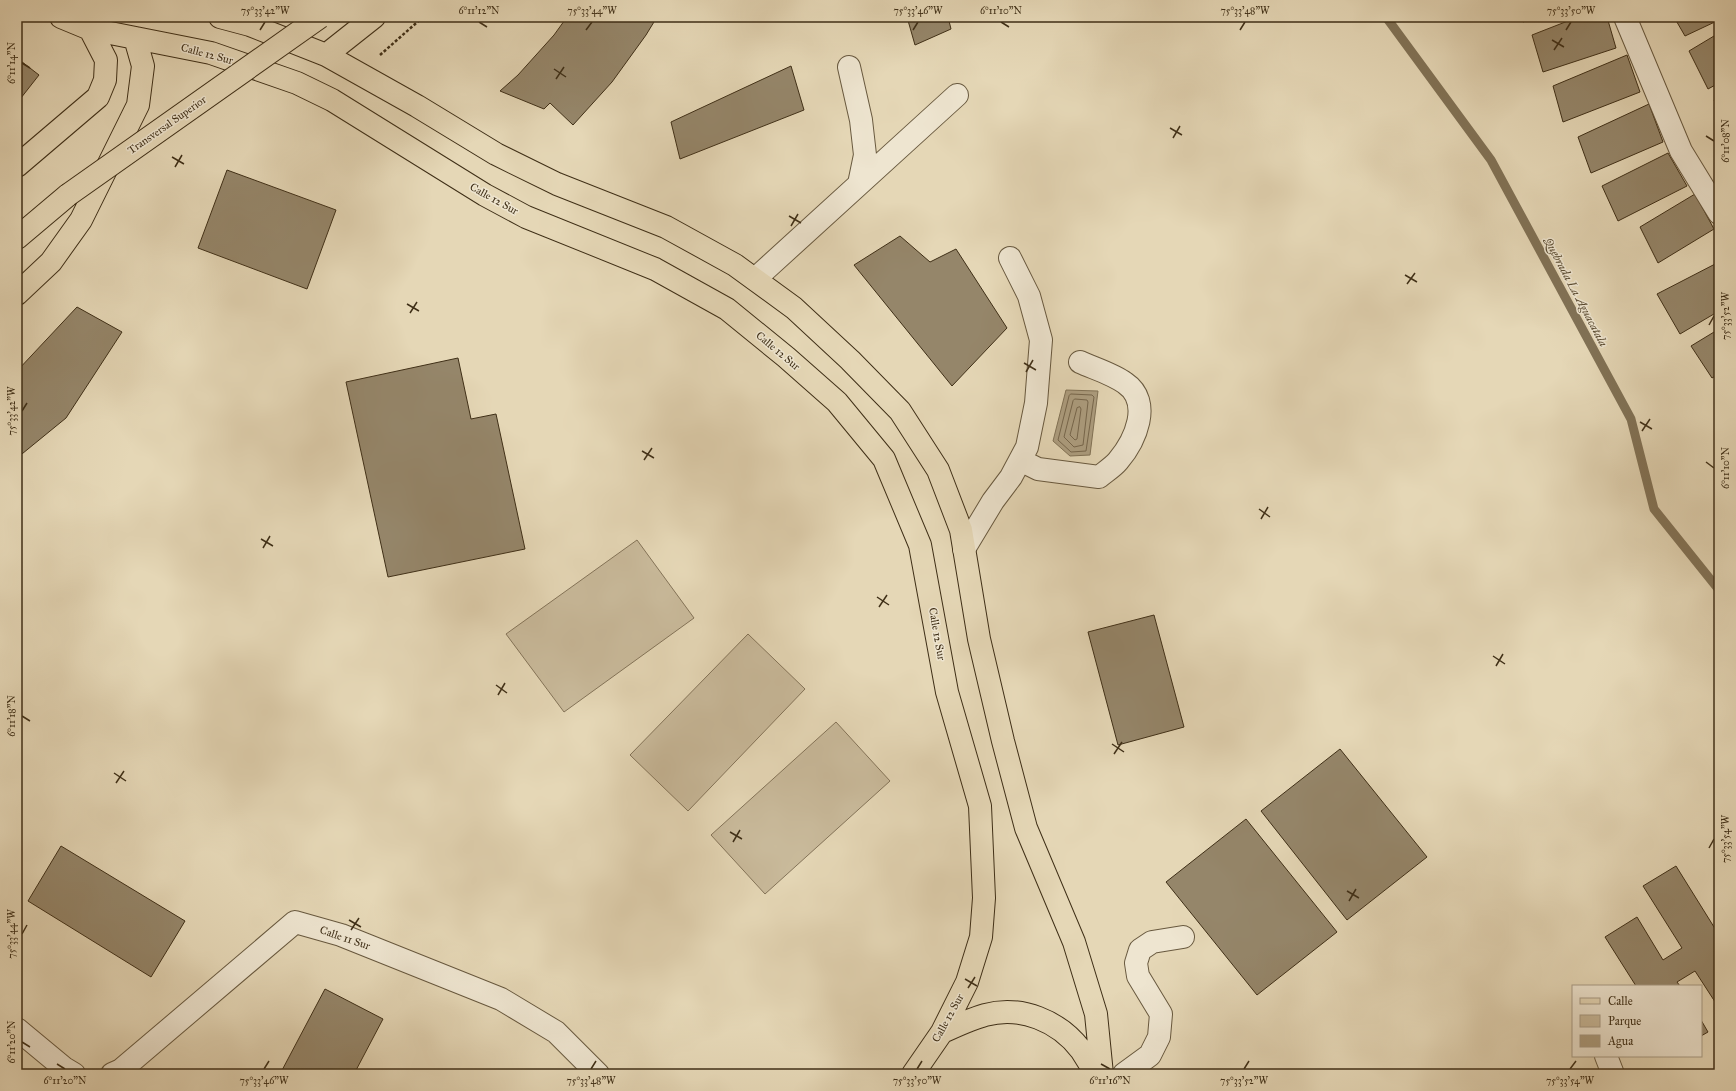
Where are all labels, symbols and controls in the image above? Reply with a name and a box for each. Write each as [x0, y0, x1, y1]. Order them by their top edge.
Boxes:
text: 75°33'42"W [241, 5, 290, 17]
text: 6°11'12"N [458, 5, 500, 17]
text: 75°33'44"W [567, 5, 617, 17]
text: 75°33'46"W [894, 5, 943, 17]
text: 6°11'10"N [980, 5, 1023, 17]
text: 75°33'48"W [1220, 5, 1270, 17]
text: 75°33'50"W [1547, 5, 1596, 17]
street label: Calle 12 Sur [179, 41, 235, 67]
text: 6°11'14"N [6, 42, 18, 84]
street label: Transversal Superior [125, 93, 210, 157]
text: 6°11'08"N [1720, 119, 1732, 163]
street label: Calle 12 Sur [467, 180, 521, 218]
water label: Quebrada La Aguacatala [1541, 234, 1611, 349]
text: 75°33'52"W [1720, 292, 1732, 340]
street label: Calle 12 Sur [753, 329, 803, 374]
text: 75°33'42"W [6, 386, 18, 435]
text: 6°11'10"N [1720, 446, 1732, 489]
street label: Calle 12 Sur [926, 607, 948, 662]
text: 6°11'18"N [6, 695, 18, 737]
text: 75°33'54"W [1720, 814, 1732, 863]
text: 75°33'44"W [6, 909, 18, 959]
street label: Calle 11 Sur [318, 923, 373, 953]
legend [1572, 985, 1702, 1057]
street label: Calle 12 Sur [929, 991, 967, 1045]
text: Calle [1608, 994, 1633, 1008]
text: Parque [1608, 1014, 1641, 1029]
text: 6°11'20"N [6, 1020, 18, 1064]
text: Agua [1607, 1034, 1634, 1049]
text: 6°11'20"N [43, 1075, 87, 1087]
text: 75°33'46"W [240, 1075, 289, 1087]
text: 75°33'48"W [566, 1075, 616, 1087]
text: 75°33'50"W [893, 1075, 942, 1087]
text: 6°11'16"N [1089, 1075, 1131, 1087]
text: 75°33'52"W [1220, 1075, 1268, 1087]
text: 75°33'54"W [1546, 1075, 1595, 1087]

